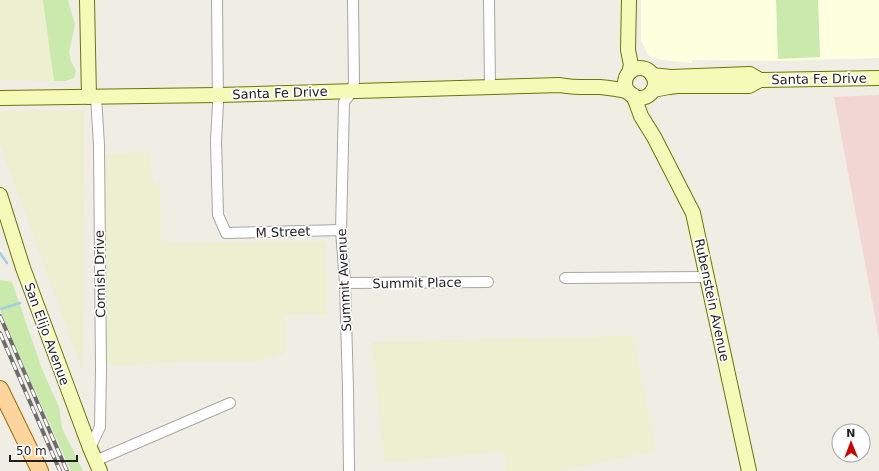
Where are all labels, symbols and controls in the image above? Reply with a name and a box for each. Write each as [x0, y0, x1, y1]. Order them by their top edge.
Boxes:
street label: Santa Fe Drive [771, 71, 867, 87]
street label: Santa Fe Drive [232, 84, 328, 102]
street label: M Street [255, 224, 311, 240]
street label: Summit Avenue [334, 228, 354, 332]
street label: Cornish Drive [92, 230, 108, 318]
street label: Rubenstein Avenue [692, 237, 732, 363]
street label: Summit Place [372, 275, 462, 291]
street label: San Elijo Avenue [21, 281, 73, 387]
north arrow [831, 423, 871, 463]
text: N [846, 427, 856, 440]
scale bar [10, 437, 77, 463]
text: 50 m [16, 444, 47, 458]

